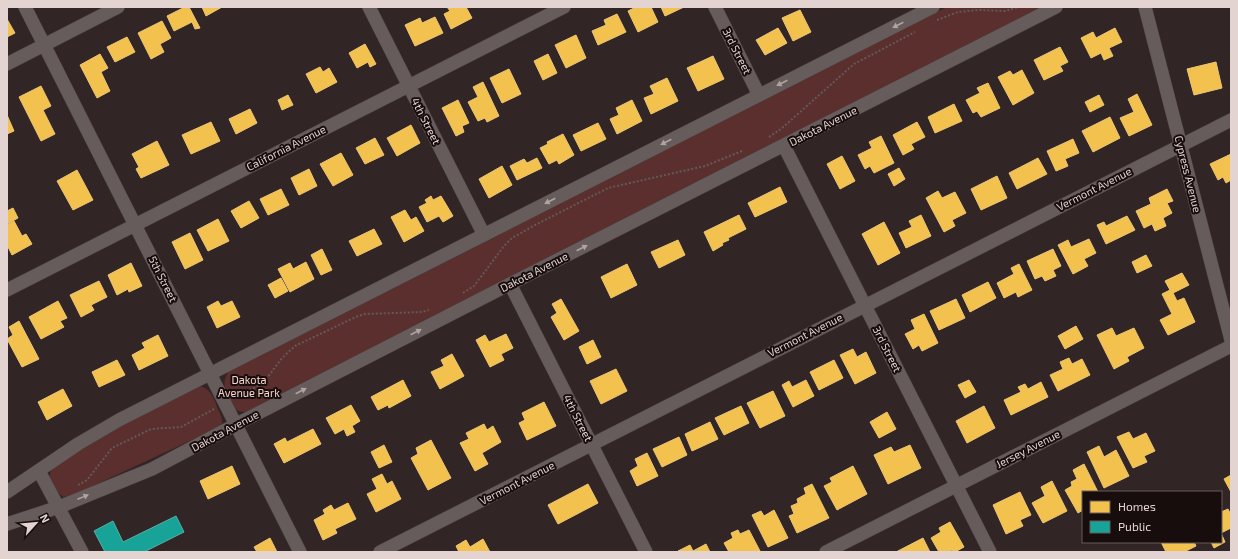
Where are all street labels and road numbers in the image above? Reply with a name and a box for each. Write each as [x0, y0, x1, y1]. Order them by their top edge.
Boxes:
street label: 3rd Street [720, 26, 755, 76]
street label: 4th Street [409, 95, 444, 146]
street label: Dakota Avenue [787, 103, 859, 148]
street label: California Avenue [244, 122, 328, 173]
street label: Cypress Avenue [1173, 134, 1204, 214]
street label: Vermont Avenue [1054, 164, 1133, 213]
street label: Dakota Avenue [498, 249, 570, 294]
street label: 5th Street [146, 254, 180, 304]
street label: Vermont Avenue [765, 310, 844, 359]
street label: 3rd Street [870, 324, 905, 374]
street label: 4th Street [561, 392, 596, 443]
street label: Dakota Avenue [189, 407, 261, 454]
street label: Jersey Avenue [994, 427, 1062, 470]
street label: Vermont Avenue [477, 458, 556, 507]

